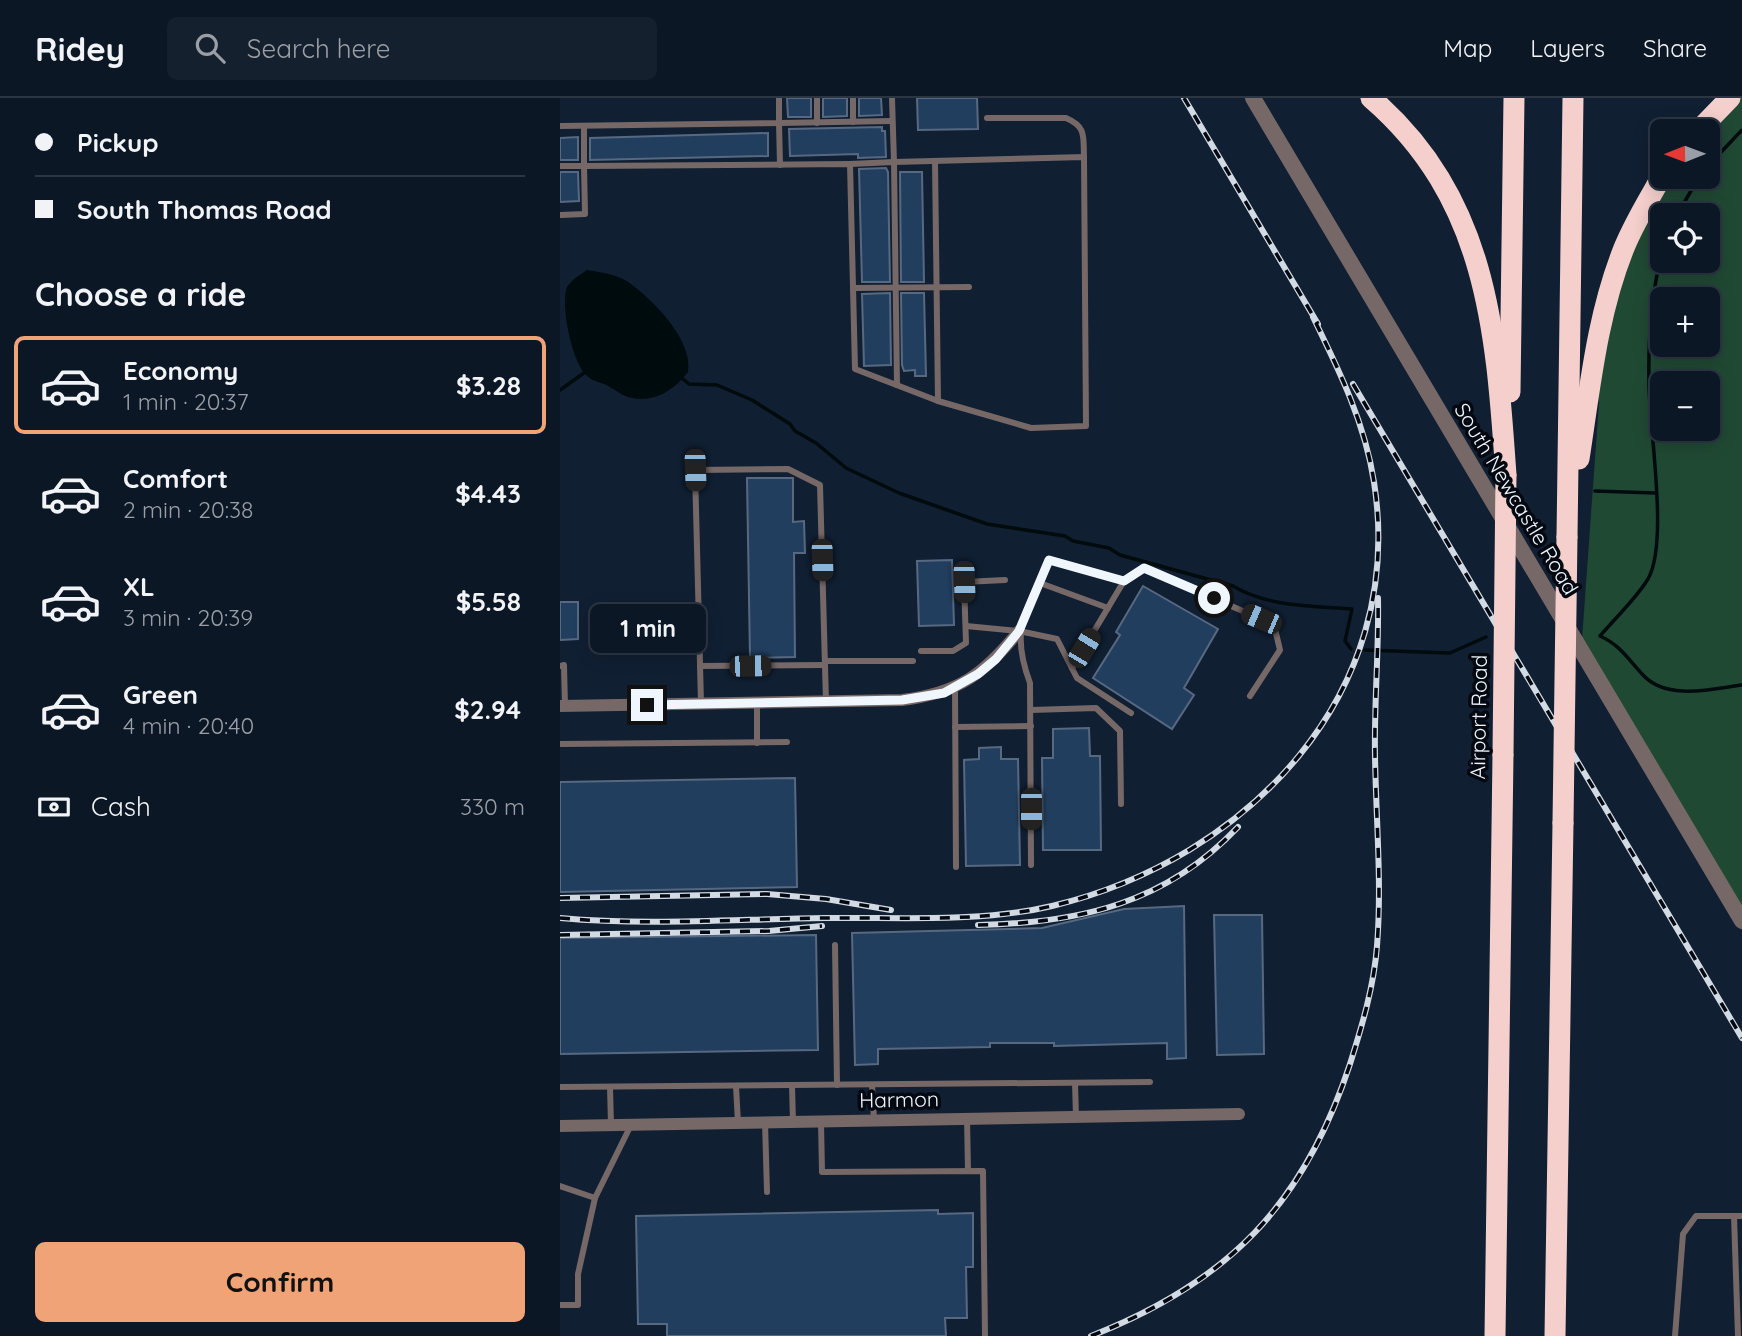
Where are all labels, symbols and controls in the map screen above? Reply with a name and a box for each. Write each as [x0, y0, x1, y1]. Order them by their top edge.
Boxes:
search box [167, 17, 657, 80]
text: Ridey [35, 28, 125, 69]
icon: search [191, 29, 229, 67]
text: Search here [247, 32, 390, 65]
text: Map [1443, 33, 1492, 63]
text: Layers [1530, 33, 1605, 63]
text: Share [1643, 33, 1707, 63]
north arrow [1650, 119, 1720, 189]
map controls [1650, 119, 1720, 441]
text: Pickup [77, 126, 159, 159]
text: South Thomas Road [77, 193, 332, 226]
button: locate [1650, 203, 1720, 273]
text: Choose a ride [35, 274, 247, 314]
button: + [1650, 287, 1720, 357]
icon: car [39, 354, 102, 417]
text: Economy [123, 354, 238, 387]
text: $3.28 [456, 369, 521, 402]
button: − [1650, 371, 1720, 441]
text: 1 min · 20:37 [123, 387, 249, 416]
street label: South Newcastle Road [1449, 398, 1584, 599]
car [684, 449, 707, 491]
icon: car [39, 462, 102, 525]
text: Comfort [123, 462, 228, 495]
text: $4.43 [455, 477, 521, 510]
text: 2 min · 20:38 [123, 495, 253, 524]
car [811, 539, 834, 581]
car [953, 561, 976, 603]
icon: car [39, 570, 102, 633]
text: XL [123, 570, 155, 603]
route start [1198, 582, 1230, 614]
text: $5.58 [456, 585, 521, 618]
car [1238, 601, 1285, 637]
text: 3 min · 20:39 [123, 603, 253, 632]
callout: 1 min [589, 603, 705, 652]
text: 1 min [620, 614, 676, 643]
car [1065, 625, 1104, 671]
street label: Airport Road [1464, 654, 1492, 780]
car [729, 655, 772, 677]
icon: car [39, 678, 102, 741]
text: Green [123, 678, 198, 711]
route end [631, 689, 663, 721]
text: $2.94 [454, 693, 521, 726]
text: 4 min · 20:40 [123, 711, 254, 740]
icon: cash [35, 788, 73, 826]
car [1021, 788, 1042, 830]
text: Cash [91, 790, 151, 823]
text: 330 m [460, 792, 525, 821]
street label: Harmon [859, 1085, 939, 1113]
button: Confirm [35, 1242, 525, 1322]

